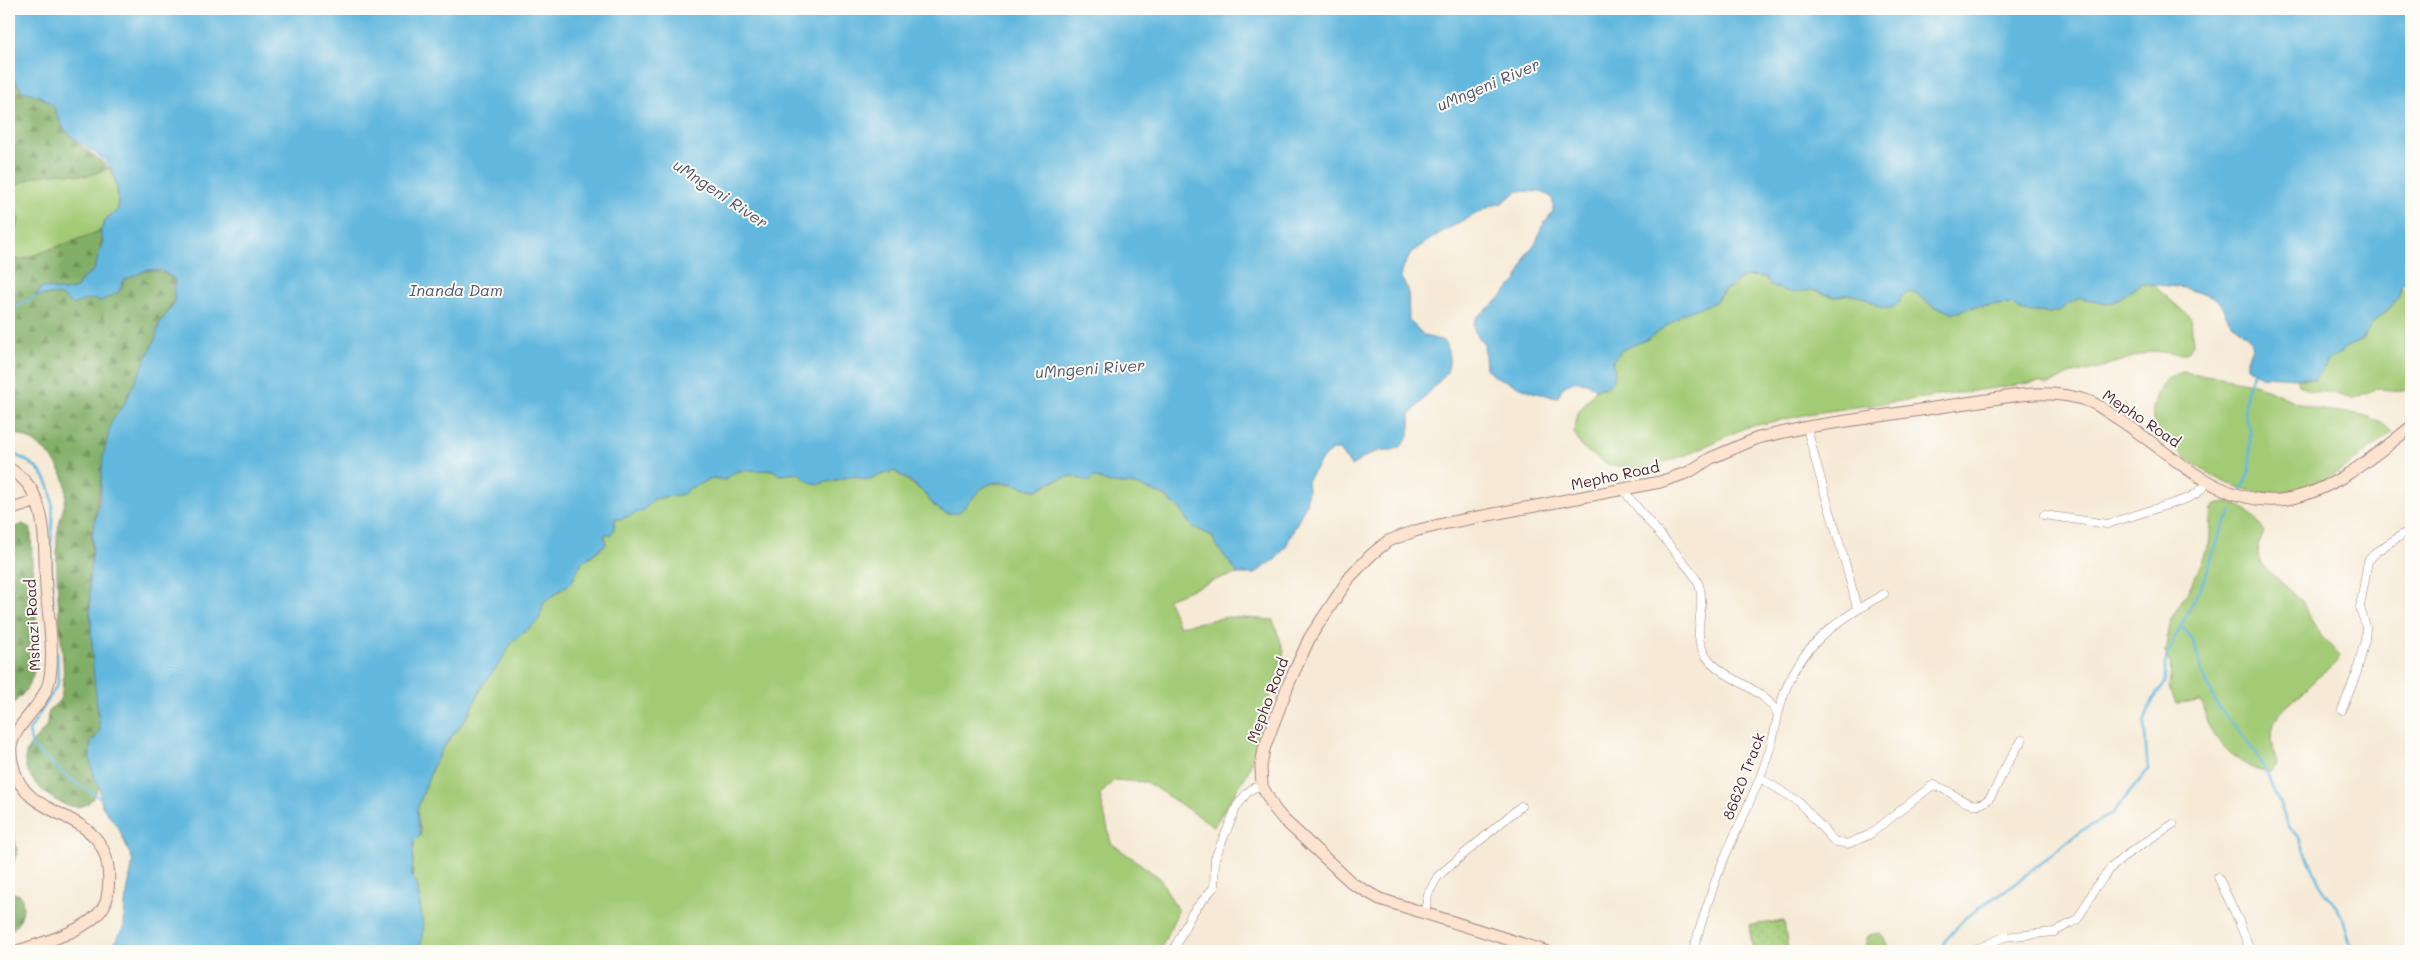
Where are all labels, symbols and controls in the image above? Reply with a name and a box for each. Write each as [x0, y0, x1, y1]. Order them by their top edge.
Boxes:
water label: uMngeni River [1433, 53, 1543, 115]
water label: uMngeni River [670, 154, 772, 232]
water label: Inanda Dam [409, 279, 503, 300]
water label: uMngeni River [1034, 354, 1146, 382]
street label: Mepho Road [2099, 385, 2185, 451]
street label: Mepho Road [1569, 456, 1661, 494]
street label: Mshazi Road [20, 578, 44, 672]
street label: Mepho Road [1242, 654, 1292, 746]
street label: 86620 Track [1717, 730, 1769, 822]

